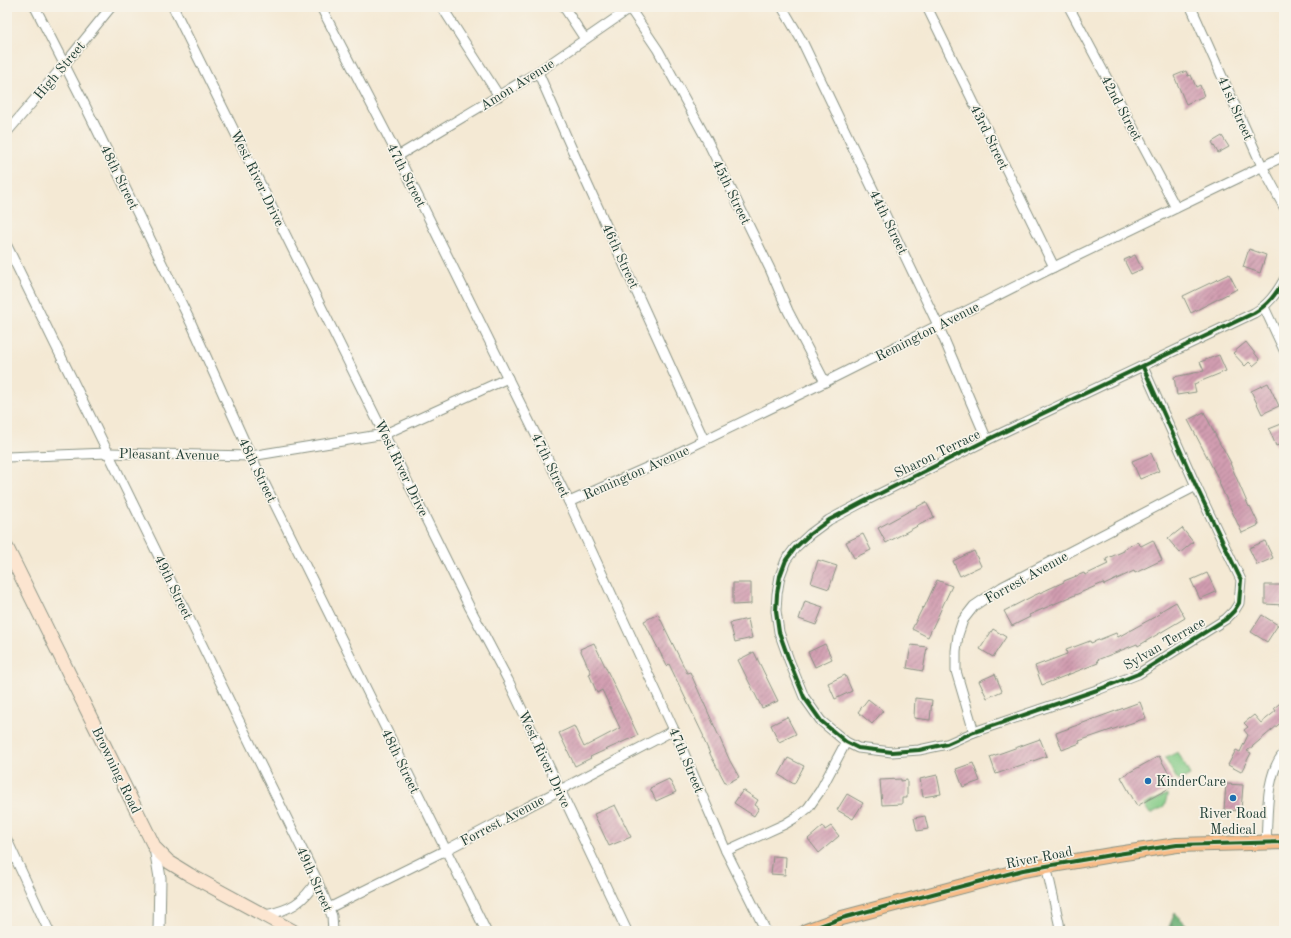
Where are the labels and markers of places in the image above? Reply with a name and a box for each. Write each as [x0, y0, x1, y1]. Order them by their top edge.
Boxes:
place label: KinderCare [1156, 775, 1226, 789]
marker: KinderCare [1143, 776, 1153, 786]
marker: River Road Medical [1228, 793, 1238, 803]
place label: River Road Medical [1199, 807, 1267, 837]

